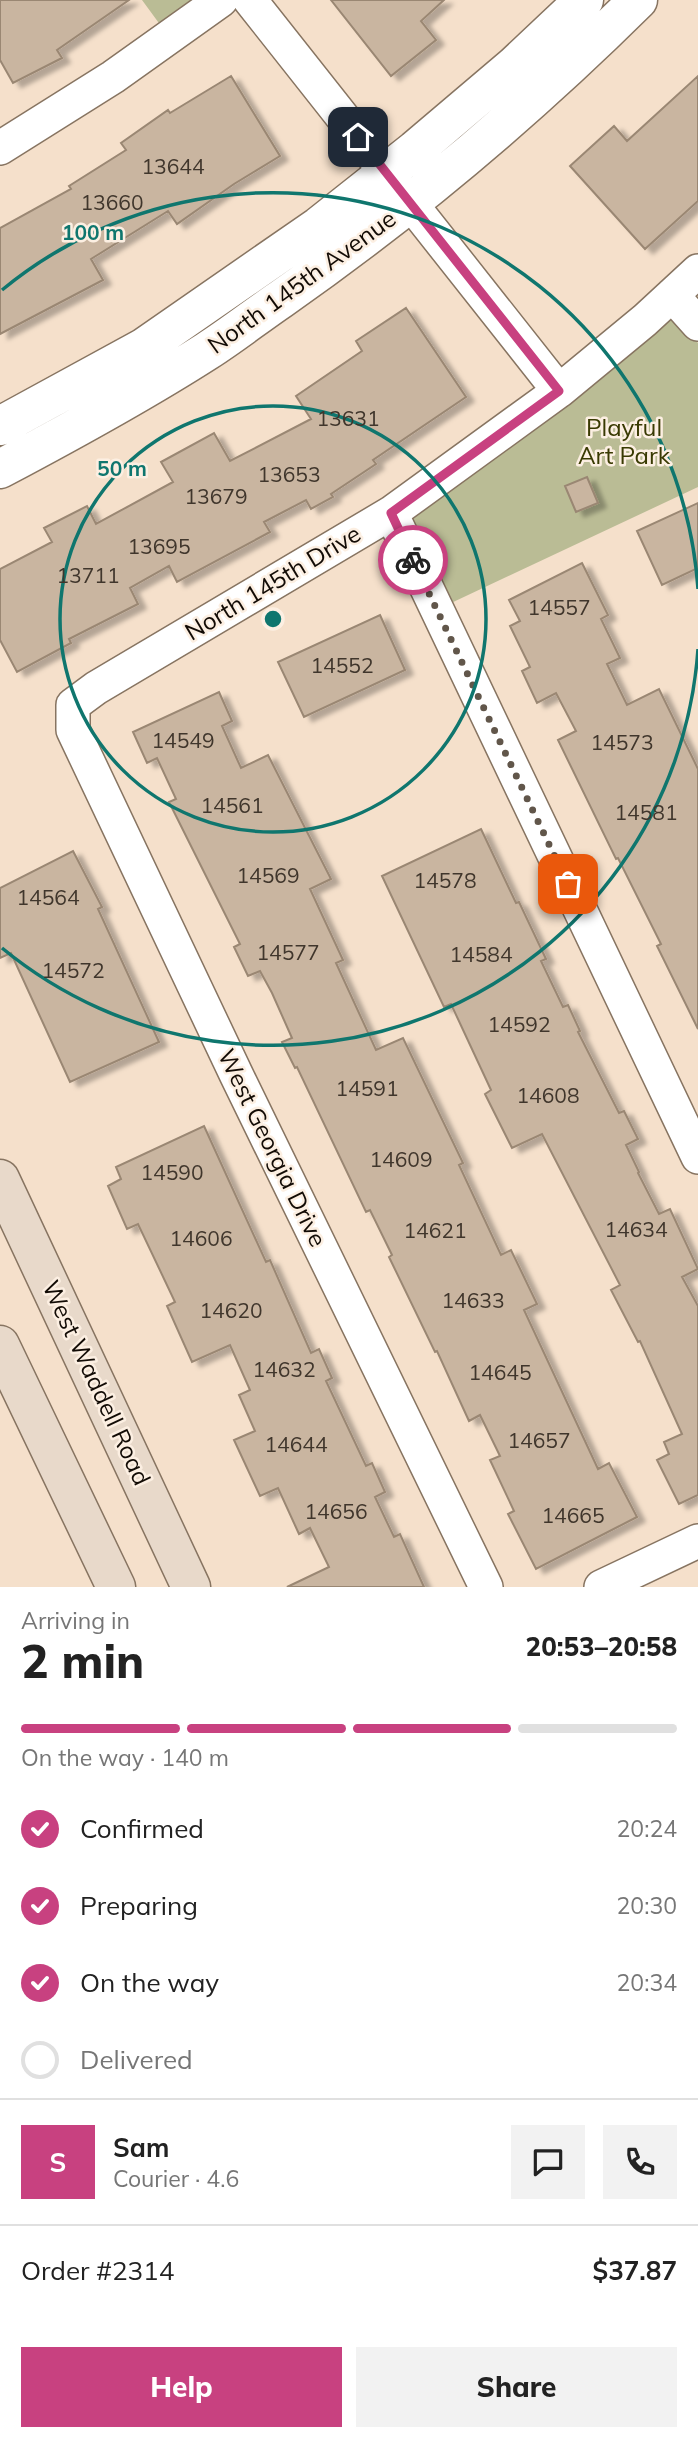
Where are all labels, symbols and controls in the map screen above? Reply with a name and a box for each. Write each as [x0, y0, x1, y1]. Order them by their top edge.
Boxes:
pin [328, 107, 388, 167]
icon: home [339, 118, 377, 156]
house number: 13644 [142, 153, 205, 179]
house number: 13660 [81, 189, 144, 215]
street label: North 145th Avenue [201, 203, 401, 360]
text: 100 m [62, 219, 124, 245]
house number: 13631 [317, 405, 380, 431]
park label: Playful Art Park [578, 412, 671, 470]
text: 50 m [97, 455, 147, 481]
house number: 13653 [258, 461, 321, 487]
house number: 13679 [185, 483, 248, 509]
street label: North 145th Drive [179, 518, 366, 646]
courier [378, 525, 448, 595]
house number: 13695 [128, 533, 191, 559]
icon: bike [394, 541, 432, 579]
house number: 13711 [57, 562, 120, 588]
house number: 14557 [528, 594, 591, 620]
centre of rings [261, 607, 285, 631]
house number: 14552 [311, 652, 374, 678]
house number: 14549 [152, 727, 215, 753]
house number: 14573 [591, 729, 654, 755]
house number: 14561 [201, 792, 264, 818]
house number: 14581 [615, 799, 678, 825]
pin [538, 854, 598, 914]
house number: 14569 [237, 862, 300, 888]
icon: bag [549, 865, 587, 903]
house number: 14578 [414, 867, 477, 893]
house number: 14564 [17, 884, 80, 910]
house number: 14577 [257, 939, 320, 965]
house number: 14584 [450, 941, 513, 967]
house number: 14572 [42, 957, 105, 983]
house number: 14592 [488, 1011, 551, 1037]
street label: West Georgia Drive [212, 1044, 334, 1251]
house number: 14591 [336, 1075, 399, 1101]
house number: 14608 [517, 1082, 580, 1108]
house number: 14609 [370, 1146, 433, 1172]
house number: 14590 [141, 1159, 204, 1185]
house number: 14634 [605, 1216, 668, 1242]
house number: 14621 [404, 1217, 467, 1243]
house number: 14606 [170, 1225, 233, 1251]
street label: West Waddell Road [36, 1275, 158, 1490]
house number: 14633 [442, 1287, 505, 1313]
house number: 14620 [200, 1297, 263, 1323]
house number: 14632 [253, 1356, 316, 1382]
house number: 14645 [469, 1359, 532, 1385]
house number: 14657 [508, 1427, 571, 1453]
house number: 14644 [265, 1431, 328, 1457]
house number: 14656 [305, 1498, 368, 1524]
house number: 14665 [542, 1502, 605, 1528]
text: Arriving in [21, 1606, 130, 1635]
text: 20:53–20:58 [526, 1630, 677, 1663]
text: 2 min [21, 1632, 144, 1690]
text: On the way · 140 m [21, 1743, 229, 1772]
icon: check [21, 1810, 59, 1848]
text: Confirmed [80, 1812, 204, 1845]
text: 20:24 [617, 1814, 677, 1843]
icon: check [21, 1887, 59, 1925]
text: Preparing [80, 1889, 198, 1922]
text: 20:30 [617, 1891, 677, 1920]
icon: check [21, 1964, 59, 2002]
text: On the way [80, 1966, 219, 1999]
text: 20:34 [617, 1968, 677, 1997]
text: Delivered [80, 2043, 193, 2076]
button: chat [511, 2125, 585, 2199]
button: phone [603, 2125, 677, 2199]
text: Sam [113, 2131, 169, 2164]
text: S [50, 2146, 66, 2179]
text: Courier · 4.6 [113, 2164, 239, 2193]
text: Order #2314 [21, 2254, 174, 2287]
text: $37.87 [593, 2254, 677, 2287]
button: Help [21, 2347, 342, 2427]
button: Share [356, 2347, 677, 2427]

